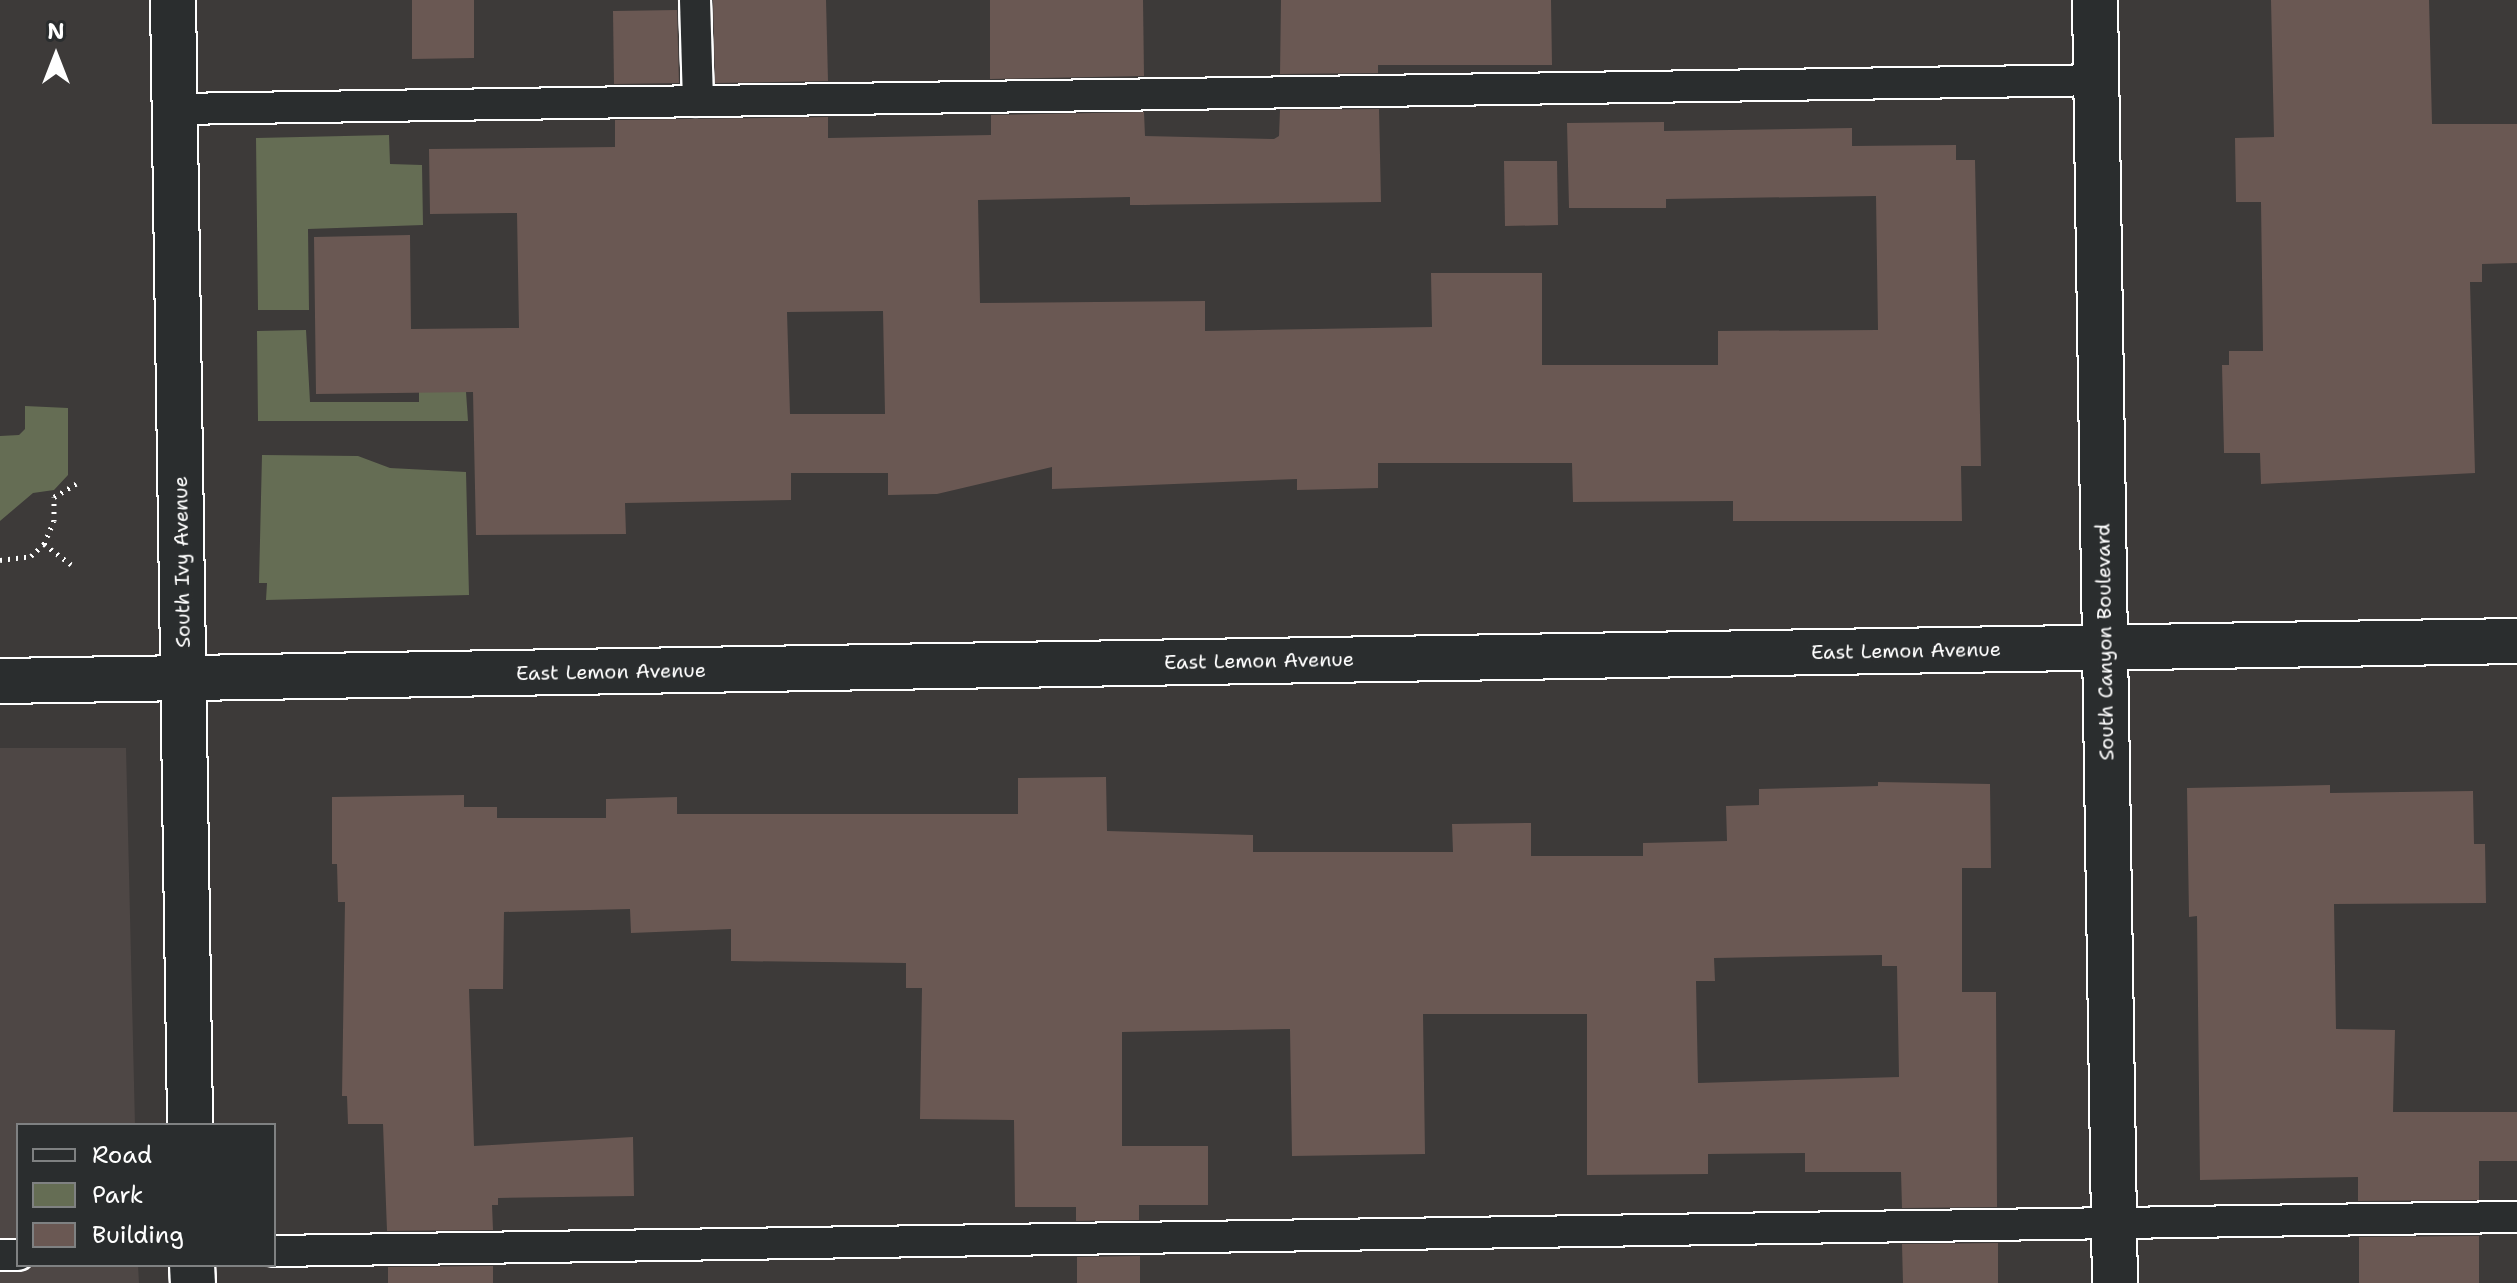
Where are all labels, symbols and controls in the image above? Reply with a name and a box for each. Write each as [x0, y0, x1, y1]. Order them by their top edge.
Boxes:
north arrow [16, 16, 96, 96]
text: N [47, 17, 65, 46]
street label: South Ivy Avenue [169, 476, 195, 648]
street label: South Canyon Boulevard [2091, 523, 2119, 761]
street label: East Lemon Avenue [1811, 637, 2001, 665]
street label: East Lemon Avenue [1164, 647, 1354, 675]
street label: East Lemon Avenue [516, 658, 706, 686]
legend [16, 1123, 276, 1267]
text: Road [92, 1139, 152, 1171]
text: Park [92, 1179, 144, 1211]
text: Building [92, 1219, 184, 1251]

